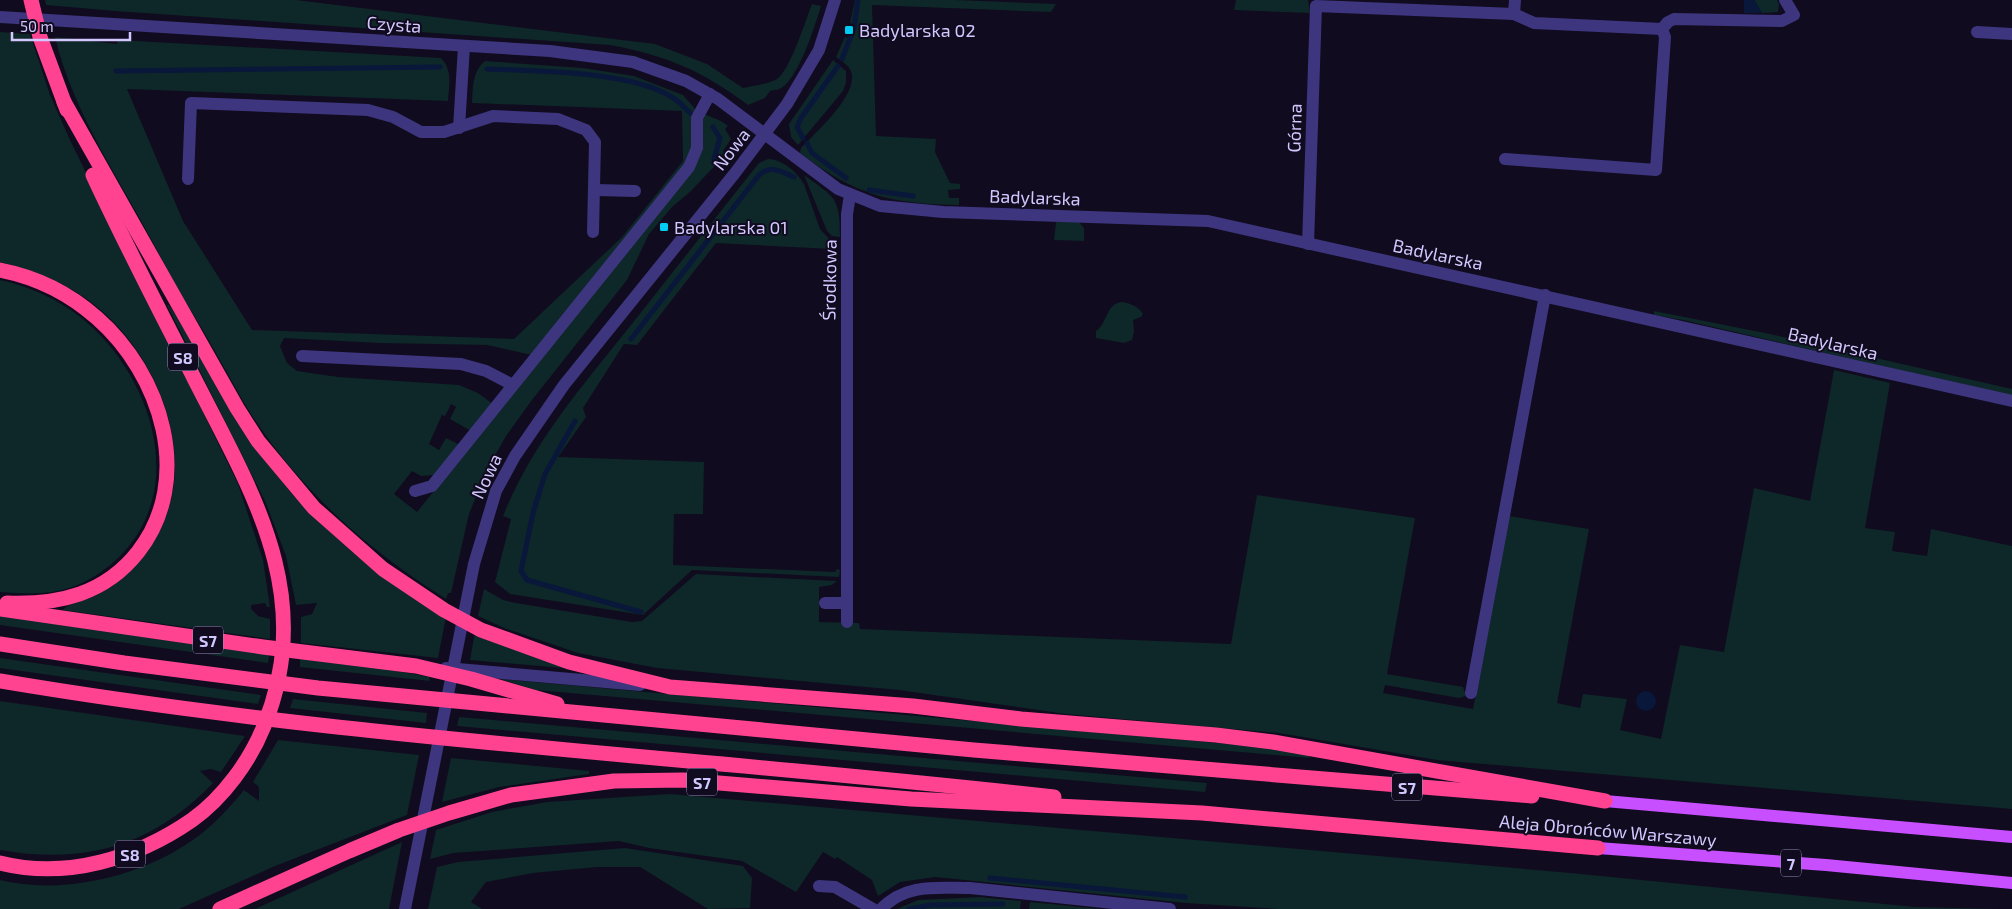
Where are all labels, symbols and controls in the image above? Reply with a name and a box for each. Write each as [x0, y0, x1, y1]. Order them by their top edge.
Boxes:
scale bar [12, 10, 130, 42]
street label: Czysta [366, 11, 422, 37]
text: 50 m [20, 17, 54, 35]
place label: Badylarska 02 [859, 19, 976, 41]
marker: Badylarska 02 [843, 24, 855, 36]
street label: Górna [1282, 103, 1306, 153]
street label: Nowa [708, 124, 754, 174]
street label: Badylarska [989, 184, 1081, 210]
place label: Badylarska 01 [674, 216, 788, 238]
marker: Badylarska 01 [658, 221, 670, 233]
street label: Badylarska [1391, 234, 1485, 274]
street label: Środkowa [817, 239, 841, 321]
street label: Badylarska [1786, 322, 1880, 364]
road number: S8 [168, 344, 198, 371]
street label: Nowa [466, 450, 506, 502]
road number: S7 [193, 626, 223, 654]
road number: S7 [687, 769, 717, 796]
road number: S7 [1392, 774, 1422, 800]
street label: Aleja Obrońców Warszawy [1498, 810, 1718, 851]
road number: S8 [115, 841, 145, 868]
road number: 7 [1781, 850, 1801, 876]

